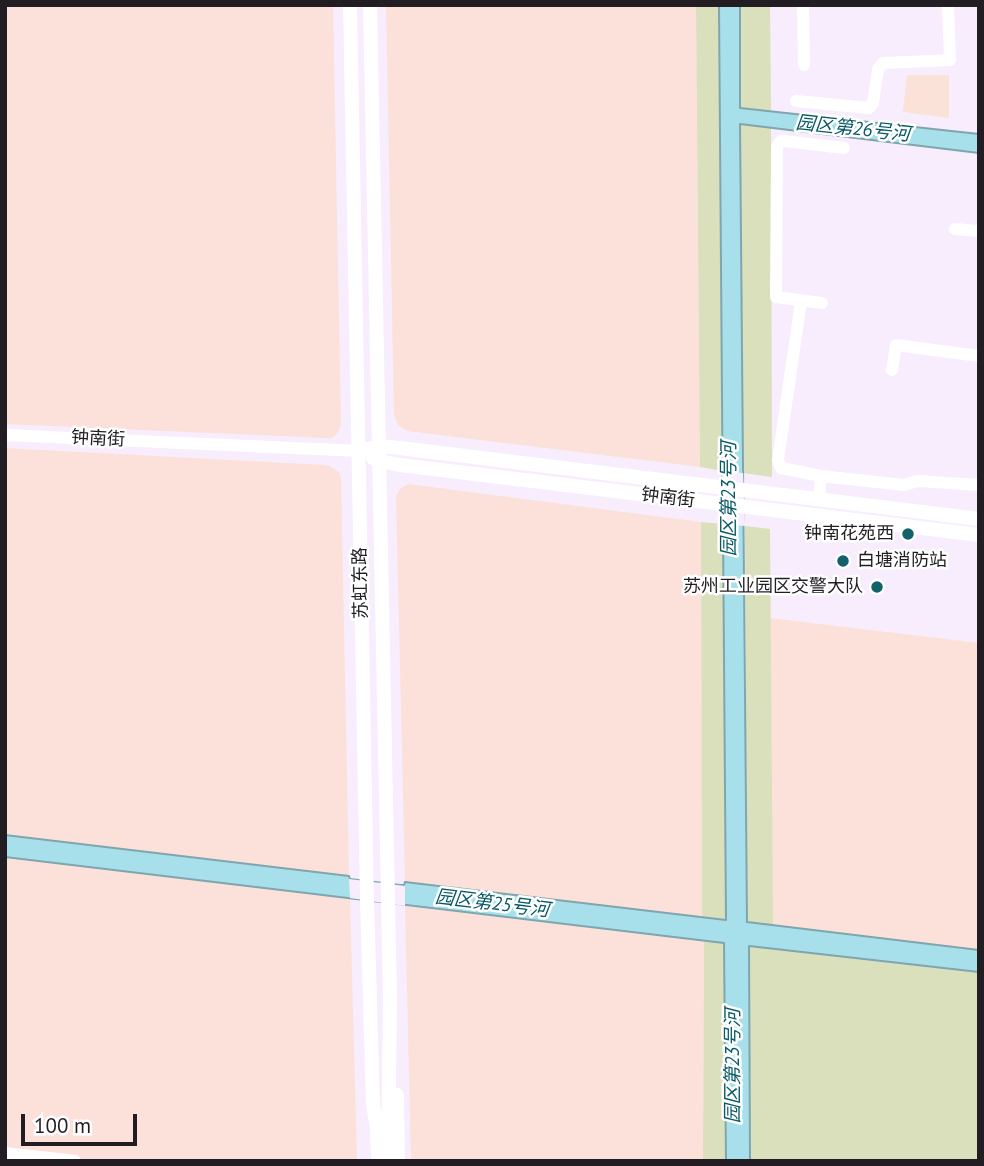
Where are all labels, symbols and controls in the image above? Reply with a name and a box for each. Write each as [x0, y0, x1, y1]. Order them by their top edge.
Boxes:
water label: 园区第26号河 [795, 112, 911, 146]
street label: 钟南街 [70, 427, 126, 451]
water label: 园区第23号河 [719, 442, 741, 556]
street label: 钟南街 [640, 484, 696, 512]
place label: 钟南花苑西 [804, 523, 894, 545]
marker: 钟南花苑西 [900, 526, 916, 542]
street label: 苏虹东路 [350, 547, 372, 619]
place label: 白塘消防站 [857, 550, 947, 572]
marker: 白塘消防站 [835, 553, 851, 569]
place label: 苏州工业园区交警大队 [683, 576, 863, 598]
marker: 苏州工业园区交警大队 [869, 579, 885, 595]
water label: 园区第25号河 [434, 886, 550, 922]
water label: 园区第23号河 [723, 1009, 745, 1123]
scale bar [24, 1100, 140, 1144]
text: 100 m [34, 1112, 91, 1139]

